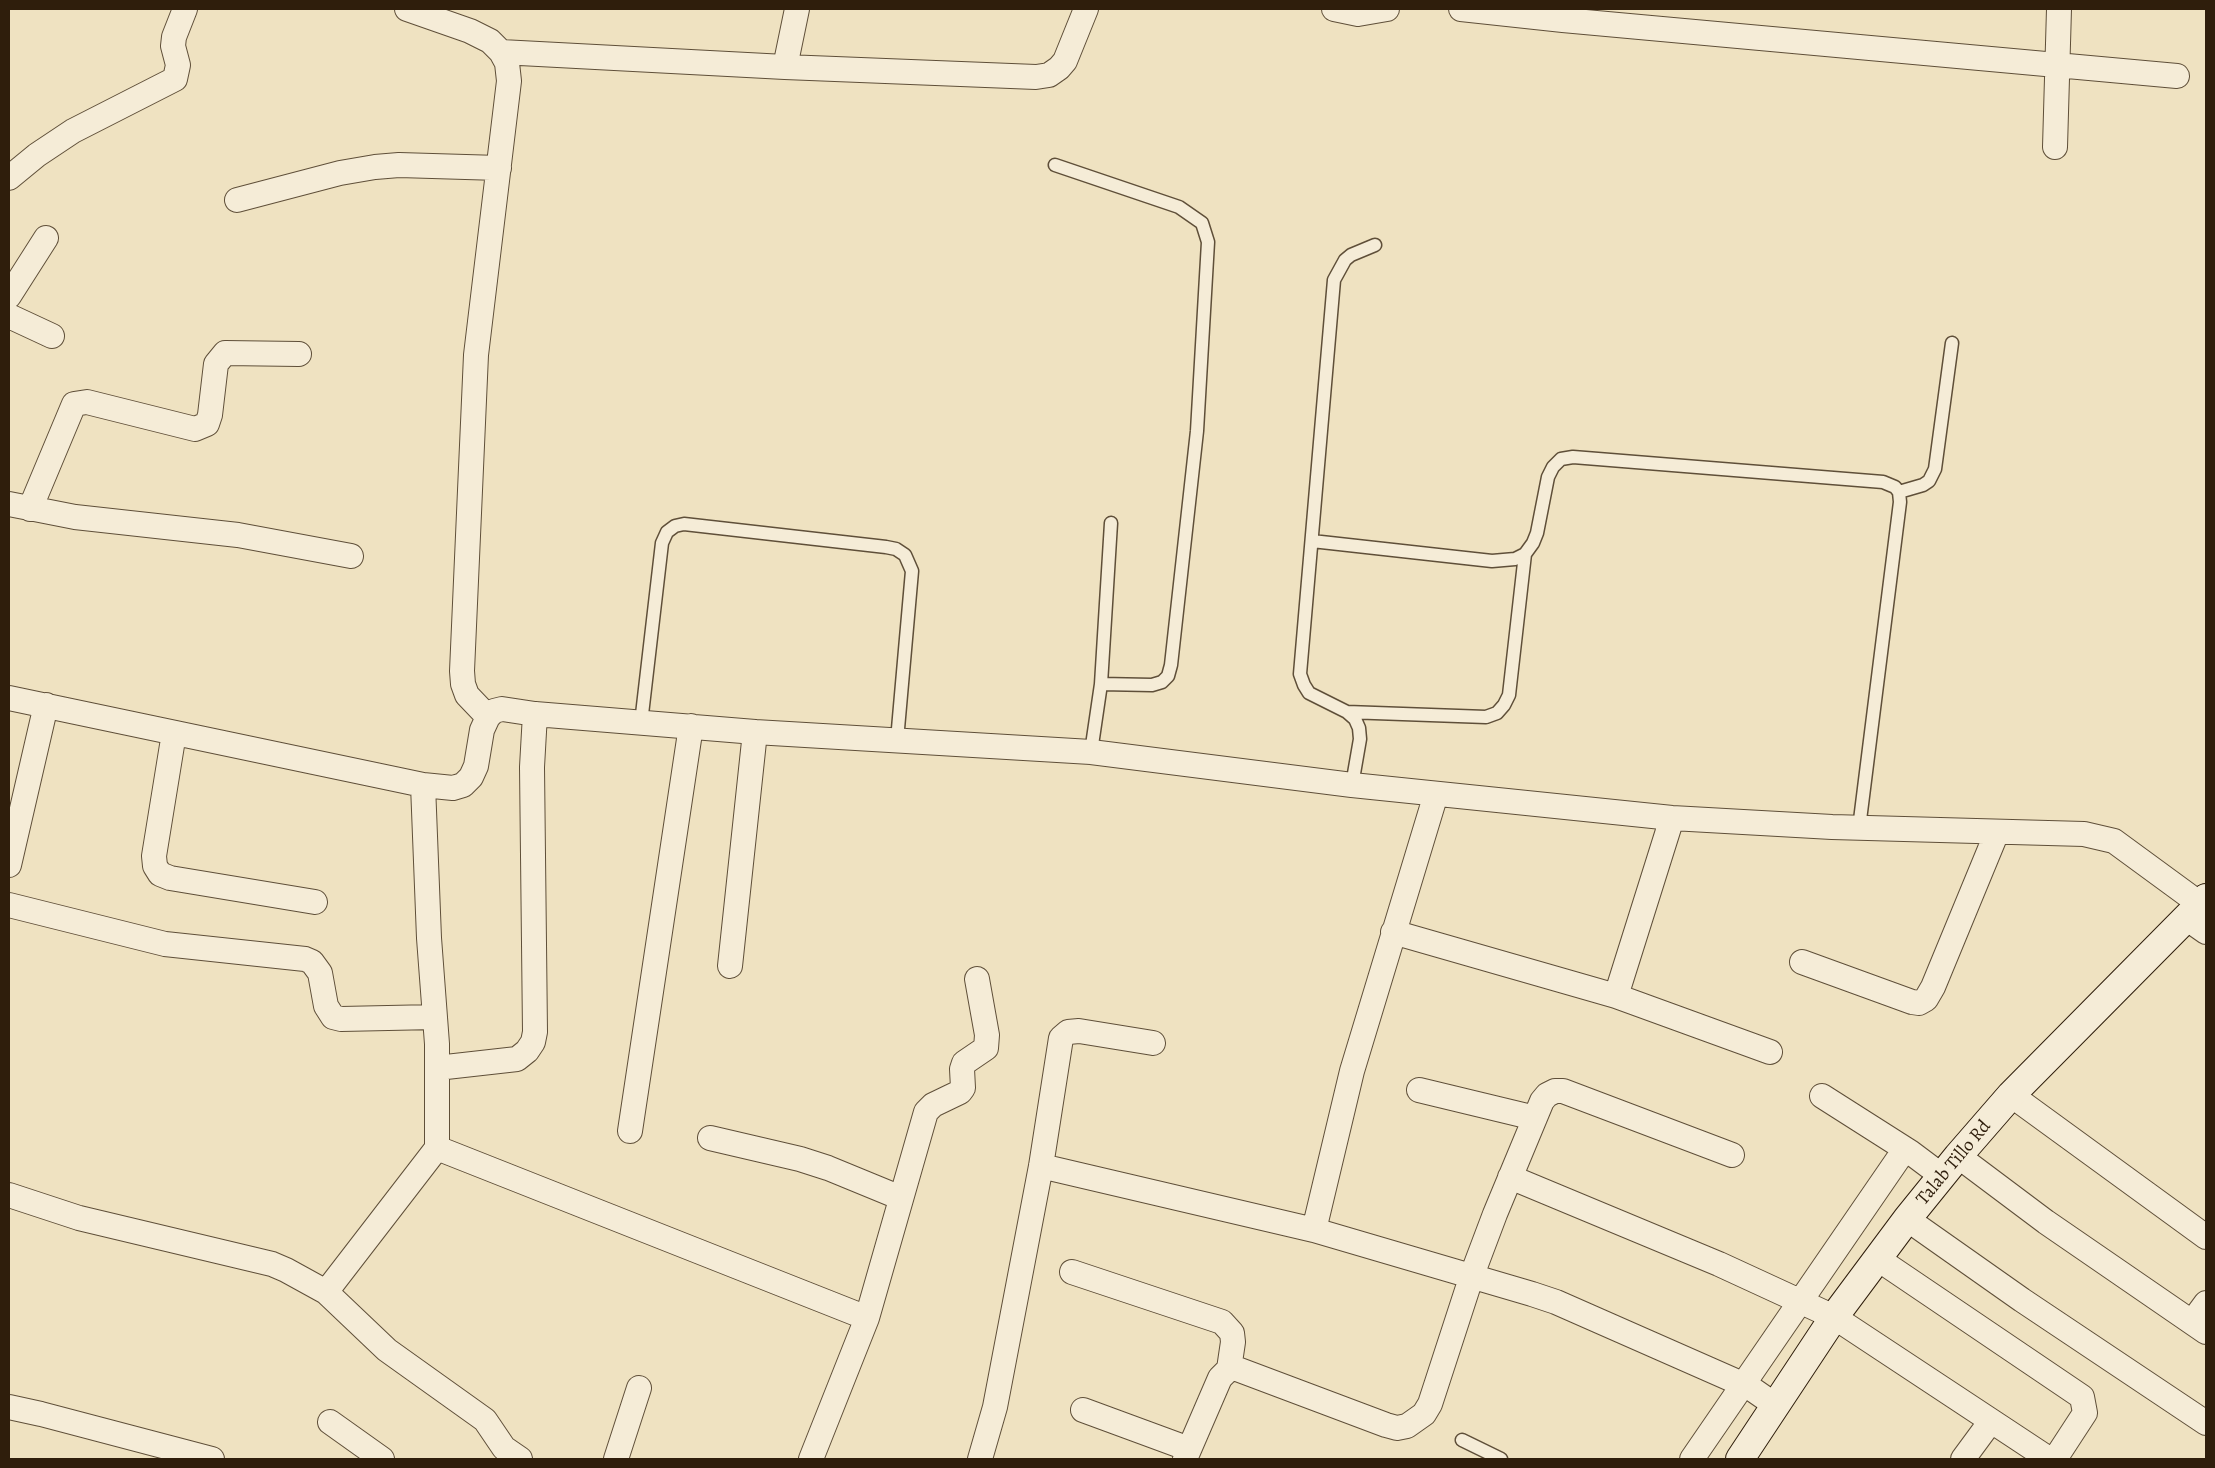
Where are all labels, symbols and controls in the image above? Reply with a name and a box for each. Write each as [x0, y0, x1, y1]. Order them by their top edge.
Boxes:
street label: Talab Tillo Rd [1912, 1116, 1996, 1210]

